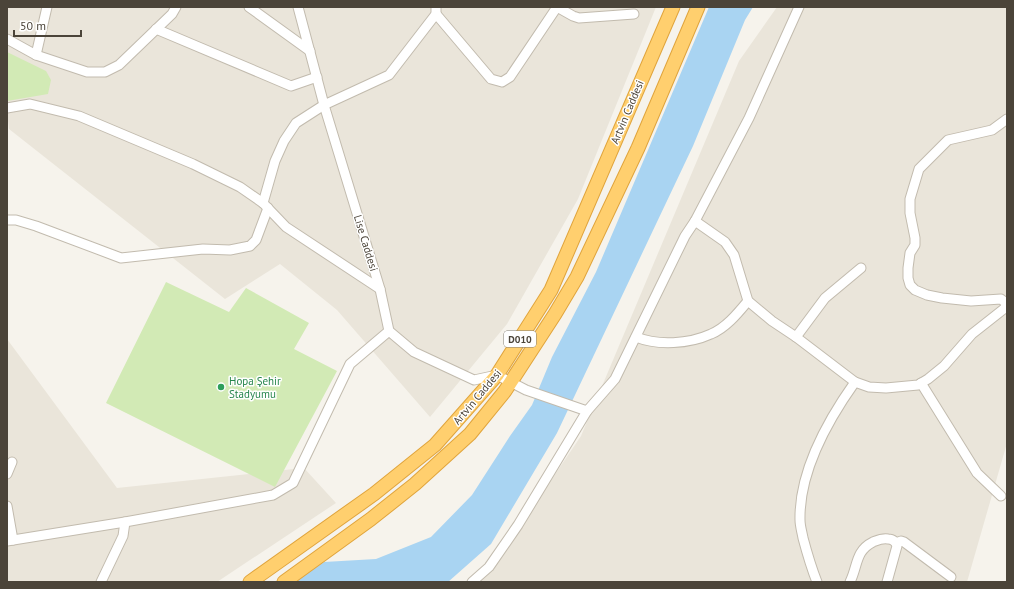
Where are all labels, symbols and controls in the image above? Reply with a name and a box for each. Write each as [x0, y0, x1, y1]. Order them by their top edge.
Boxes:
scale bar [14, 12, 81, 38]
text: 50 m [20, 18, 46, 33]
street label: Artvin Caddesi [607, 78, 647, 146]
street label: Lise Caddesi [351, 213, 381, 273]
road number: D010 [504, 331, 536, 347]
street label: Artvin Caddesi [450, 366, 504, 428]
place label: Hopa Şehir Stadyumu [229, 374, 281, 401]
marker: Hopa Şehir Stadyumu [216, 382, 226, 392]

